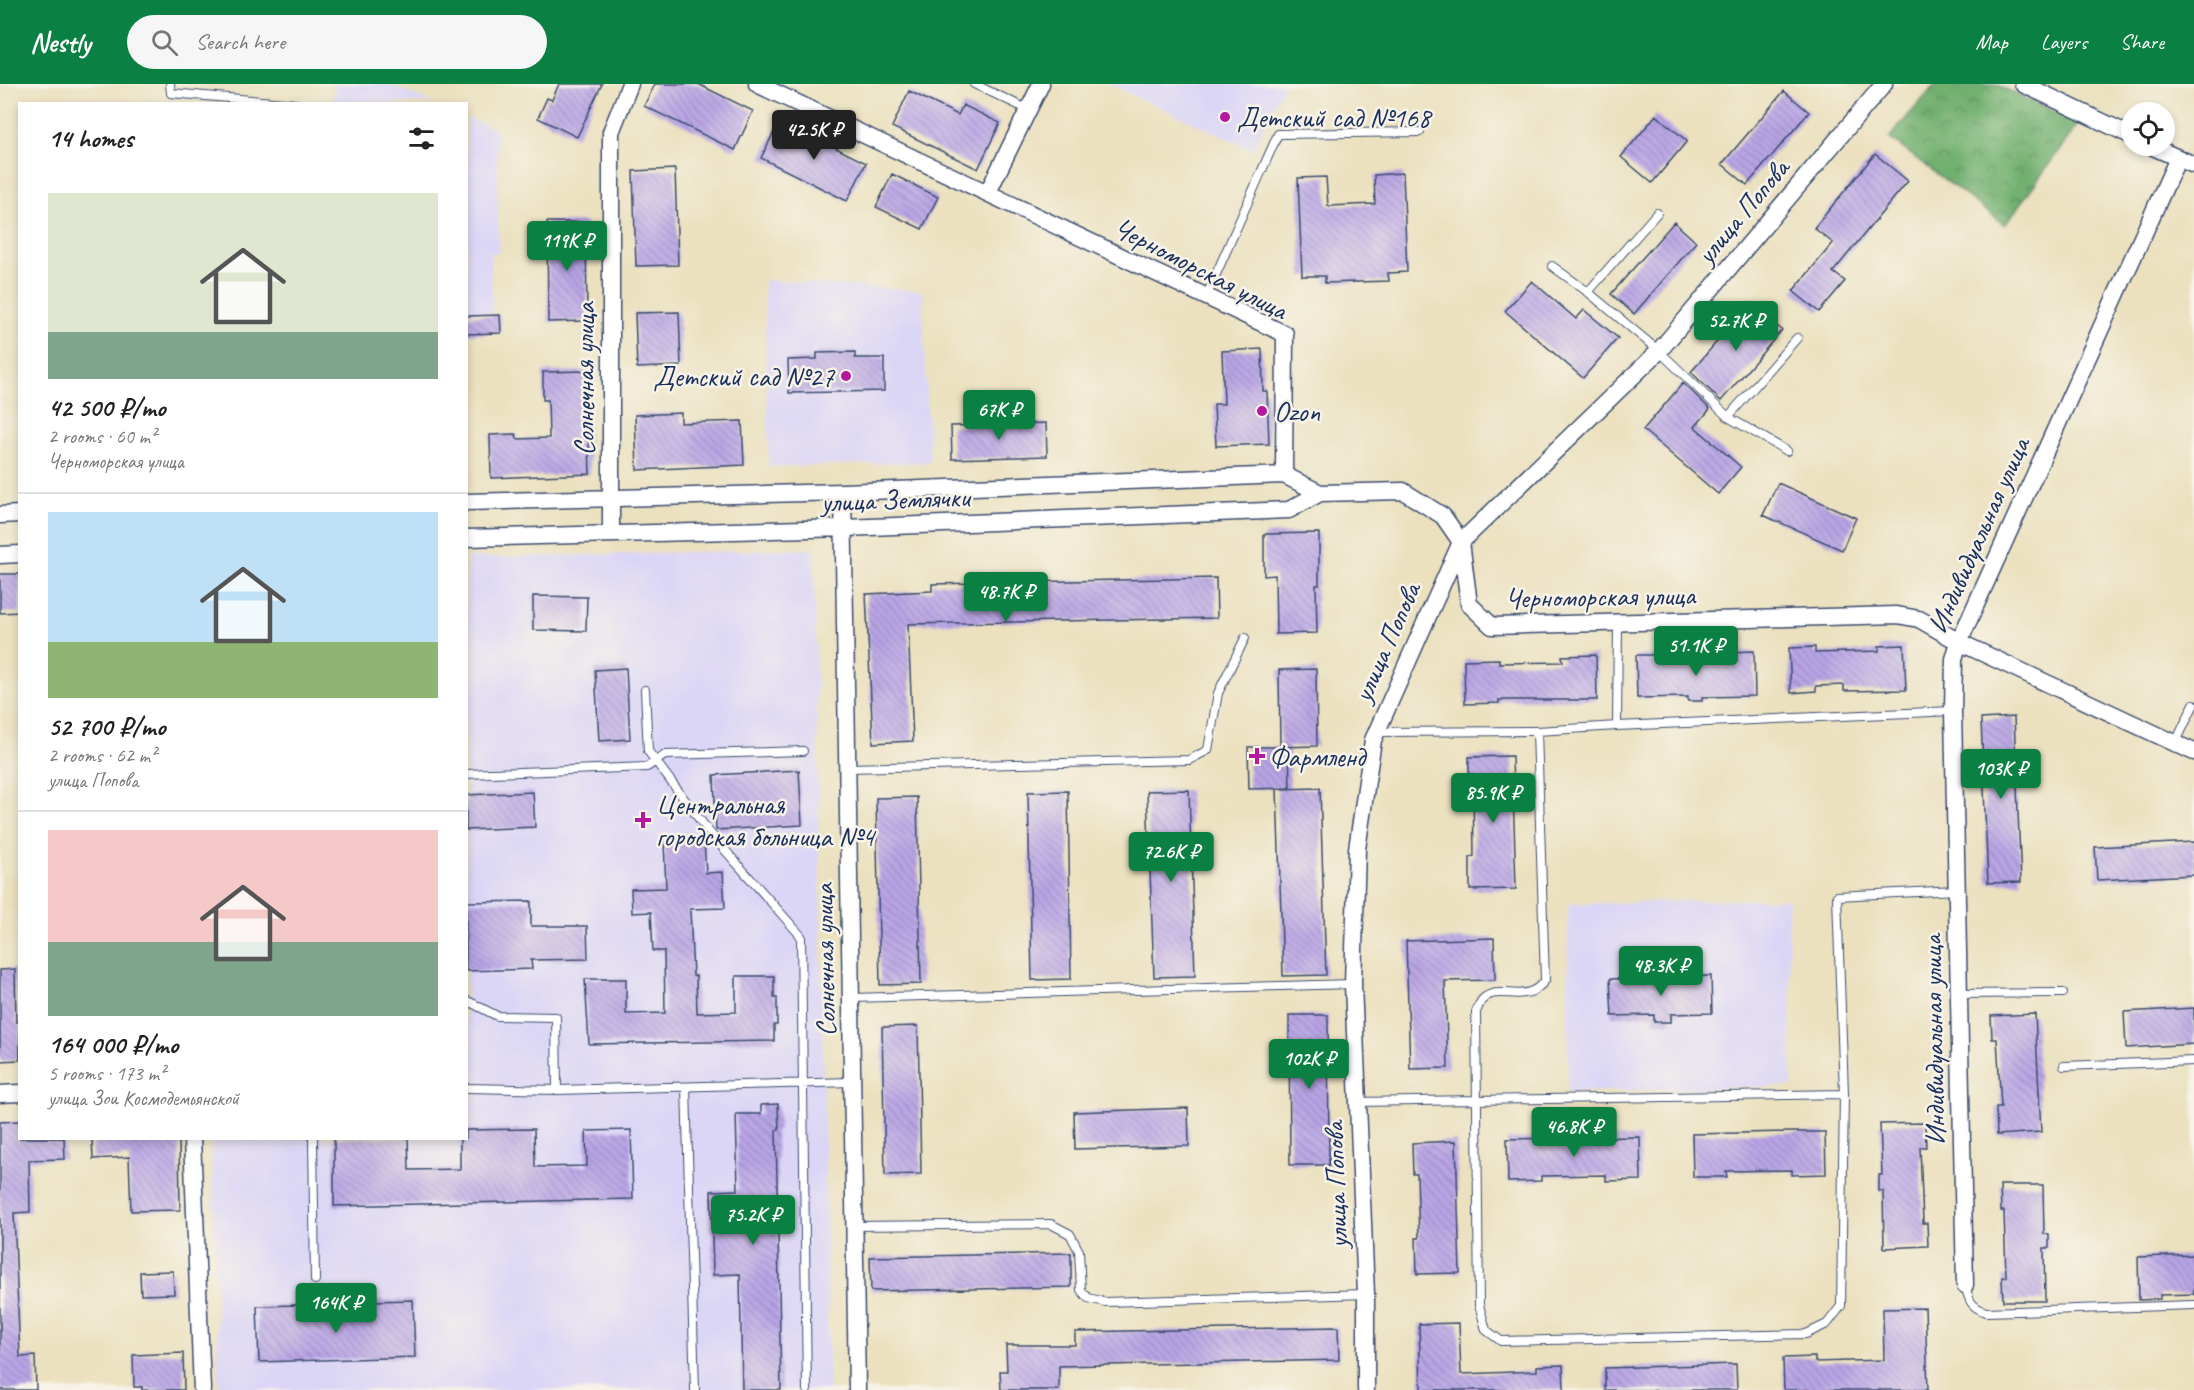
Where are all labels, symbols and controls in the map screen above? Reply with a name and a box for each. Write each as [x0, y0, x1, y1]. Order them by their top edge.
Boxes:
search box [127, 15, 547, 69]
text: Nestly [30, 25, 91, 60]
icon: search [148, 26, 181, 59]
text: Search here [196, 28, 285, 56]
text: Map [1975, 29, 2008, 55]
text: Layers [2041, 29, 2087, 55]
text: Share [2120, 29, 2164, 55]
place label: Детский сад №168 [1237, 100, 1433, 135]
map controls [2121, 102, 2175, 156]
button: locate [2121, 102, 2175, 156]
pin: 42.5K ₽ [759, 110, 869, 161]
marker: Детский сад №168 [1218, 110, 1232, 124]
text: 42.5K ₽ [786, 117, 842, 142]
text: 14 homes [48, 122, 133, 155]
icon: filters [405, 122, 438, 155]
street label: улица Попова [1687, 150, 1798, 273]
street label: Черноморская улица [1108, 210, 1295, 328]
pin: 119K ₽ [518, 221, 616, 272]
text: 119K ₽ [541, 228, 593, 253]
icon: home [189, 232, 297, 340]
street label: Солнечная улица [567, 301, 602, 455]
pin: 52.7K ₽ [1681, 301, 1791, 352]
text: 52.7K ₽ [1708, 308, 1764, 333]
place label: Детский сад №27 [653, 359, 835, 394]
marker: Детский сад №27 [839, 369, 853, 383]
pin: 67K ₽ [957, 390, 1041, 441]
text: 42 500 ₽/mo [48, 391, 165, 424]
place label: Ozon [1274, 394, 1320, 429]
text: 67K ₽ [977, 397, 1021, 422]
marker: Ozon [1255, 404, 1269, 418]
text: 2 rooms · 60 m² [48, 424, 156, 449]
street label: Индивидуальная улица [1920, 430, 2038, 638]
text: Черноморская улица [48, 449, 184, 474]
street label: улица Землячки [818, 479, 973, 520]
icon: home [189, 551, 297, 659]
pin: 48.7K ₽ [951, 572, 1061, 623]
street label: улица Попова [1344, 575, 1429, 709]
street label: Черноморская улица [1505, 577, 1697, 616]
text: 48.7K ₽ [978, 579, 1034, 604]
pin: 51.1K ₽ [1641, 626, 1751, 677]
text: 51.1K ₽ [1668, 633, 1724, 658]
text: 52 700 ₽/mo [48, 710, 165, 743]
place label: Фармленд [1269, 739, 1368, 774]
text: 2 rooms · 62 m² [48, 743, 156, 768]
marker: Фармленд [1250, 749, 1264, 763]
pin: 103K ₽ [1952, 749, 2050, 800]
text: 103K ₽ [1975, 756, 2027, 781]
text: улица Попова [48, 768, 139, 793]
pin: 85.9K ₽ [1438, 773, 1548, 824]
text: 85.9K ₽ [1465, 780, 1521, 805]
place label: Центральная городская больница №4 [656, 787, 877, 854]
marker: Центральная городская больница №4 [634, 811, 652, 829]
pin: 72.6K ₽ [1116, 832, 1226, 883]
text: 72.6K ₽ [1143, 839, 1199, 864]
icon: home [189, 869, 297, 977]
street label: Солнечная улица [806, 882, 843, 1037]
street label: Индивидуальная улица [1914, 932, 1953, 1146]
pin: 48.3K ₽ [1606, 946, 1716, 997]
text: 48.3K ₽ [1633, 953, 1689, 978]
text: 164 000 ₽/mo [48, 1028, 178, 1061]
pin: 102K ₽ [1260, 1039, 1358, 1090]
text: 102K ₽ [1283, 1046, 1335, 1071]
text: 5 rooms · 173 m² [48, 1061, 165, 1086]
text: улица Зои Космодемьянской [48, 1086, 239, 1111]
pin: 46.8K ₽ [1519, 1107, 1629, 1158]
text: 46.8K ₽ [1546, 1114, 1602, 1139]
street label: улица Попова [1316, 1119, 1355, 1251]
pin: 75.2K ₽ [698, 1195, 808, 1246]
text: 75.2K ₽ [725, 1202, 781, 1227]
pin: 164K ₽ [287, 1283, 385, 1334]
text: 164K ₽ [310, 1290, 362, 1315]

